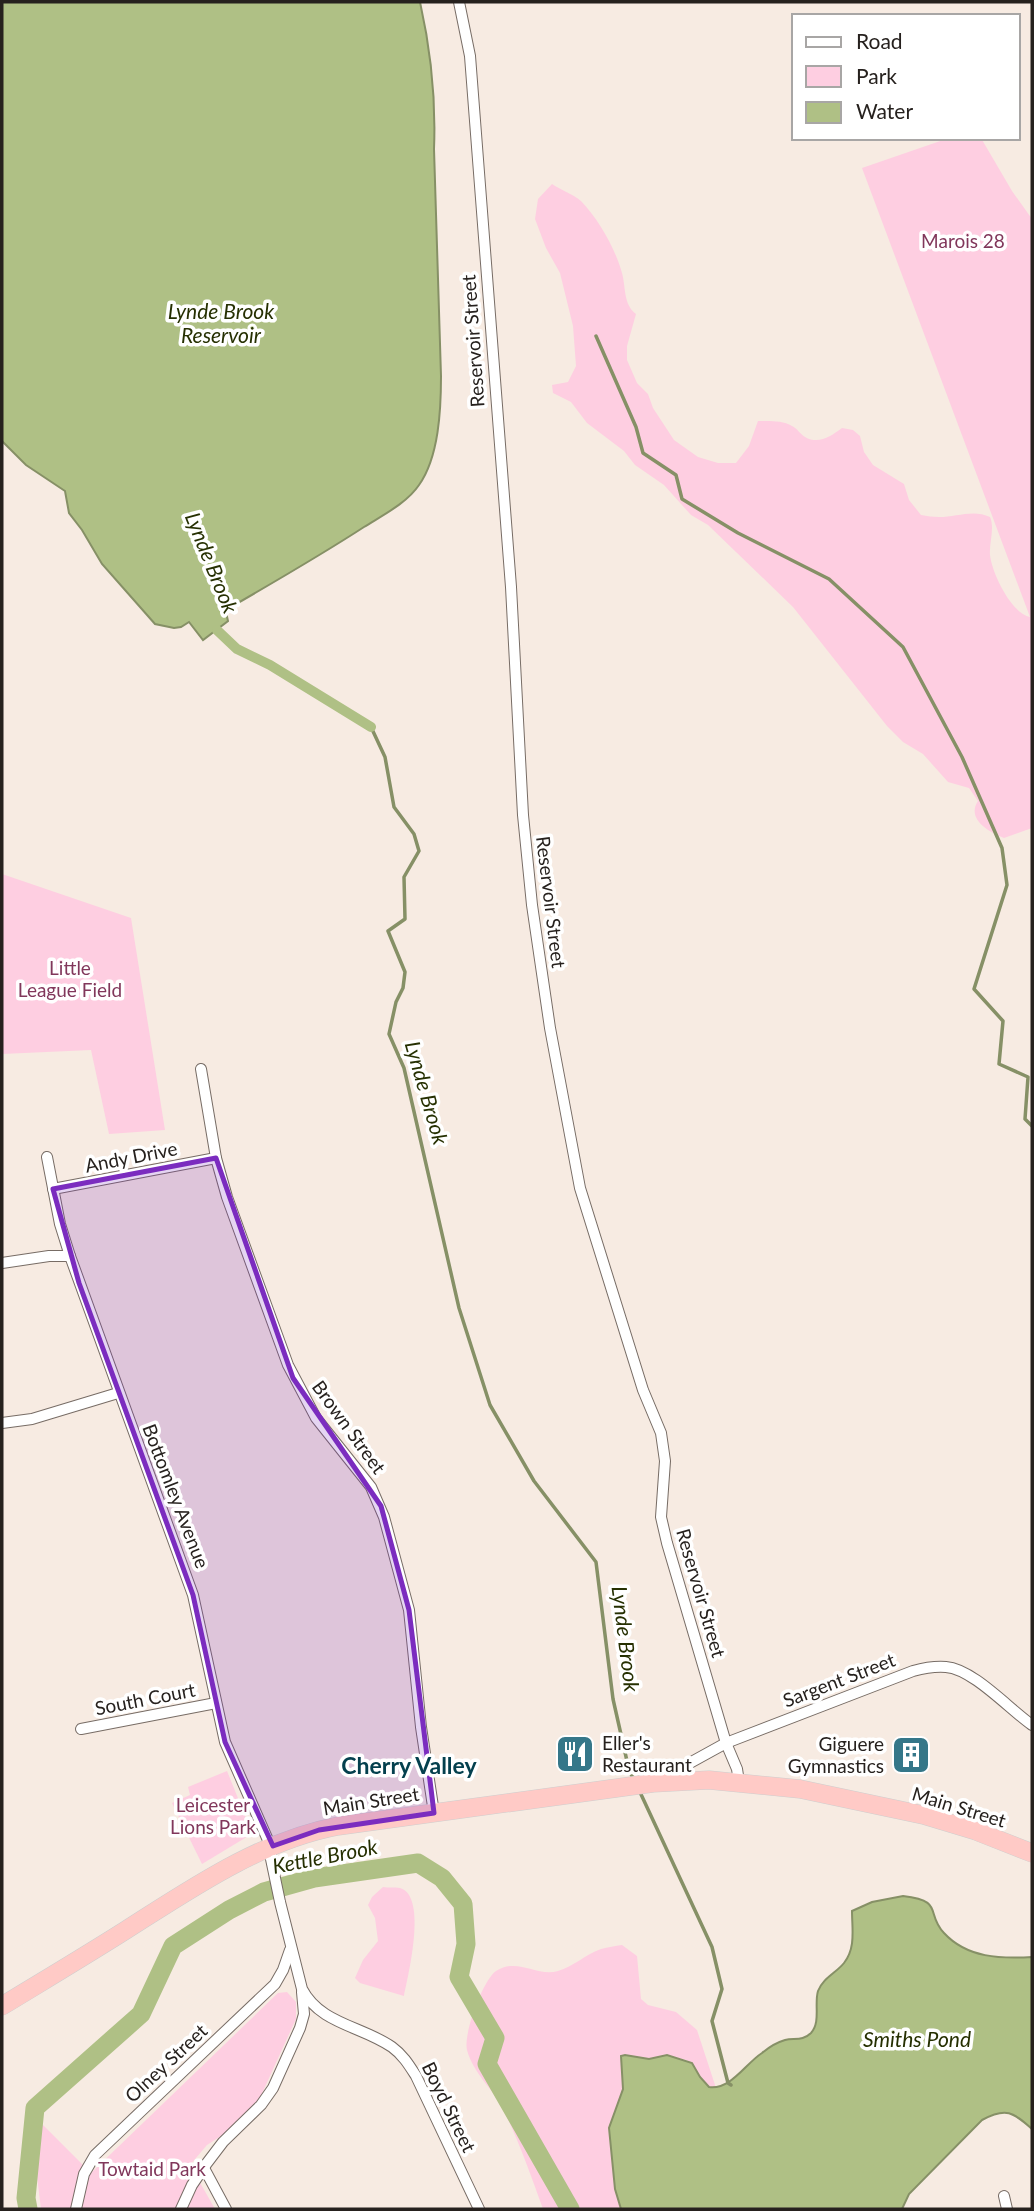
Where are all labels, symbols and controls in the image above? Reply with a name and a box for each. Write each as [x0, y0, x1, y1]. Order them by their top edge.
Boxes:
legend [792, 14, 1020, 140]
text: Road [856, 28, 903, 53]
text: Park [856, 63, 897, 88]
text: Water [856, 98, 913, 123]
park label: Marois 28 [921, 229, 1005, 252]
street label: Reservoir Street [456, 274, 489, 408]
water label: Lynde Brook Reservoir [168, 298, 275, 347]
water label: Lynde Brook [181, 508, 244, 617]
street label: Reservoir Street [532, 835, 571, 969]
park label: Little League Field [18, 956, 122, 1001]
water label: Lynde Brook [401, 1038, 454, 1148]
street label: Andy Drive [83, 1136, 179, 1177]
street label: Brown Street [308, 1376, 391, 1478]
street label: Bottomley Avenue [138, 1420, 215, 1571]
street label: Reservoir Street [672, 1526, 731, 1660]
water label: Lynde Brook [608, 1584, 646, 1694]
street label: Sargent Street [780, 1648, 898, 1711]
street label: South Court [93, 1678, 197, 1719]
place label: Eller's Restaurant [602, 1731, 692, 1776]
place label: Giguere Gymnastics [788, 1732, 884, 1777]
restaurant icon: Eller's Restaurant [554, 1733, 596, 1775]
building icon: Giguere Gymnastics [890, 1734, 932, 1776]
district label: Cherry Valley [341, 1751, 478, 1779]
street label: Main Street [909, 1781, 1009, 1832]
street label: Main Street [321, 1782, 421, 1819]
park label: Leicester Lions Park [170, 1793, 256, 1838]
water label: Kettle Brook [270, 1833, 380, 1878]
street label: Olney Street [120, 2019, 212, 2107]
water label: Smiths Pond [863, 2026, 971, 2051]
street label: Boyd Street [418, 2058, 481, 2156]
park label: Towtaid Park [98, 2157, 206, 2180]

